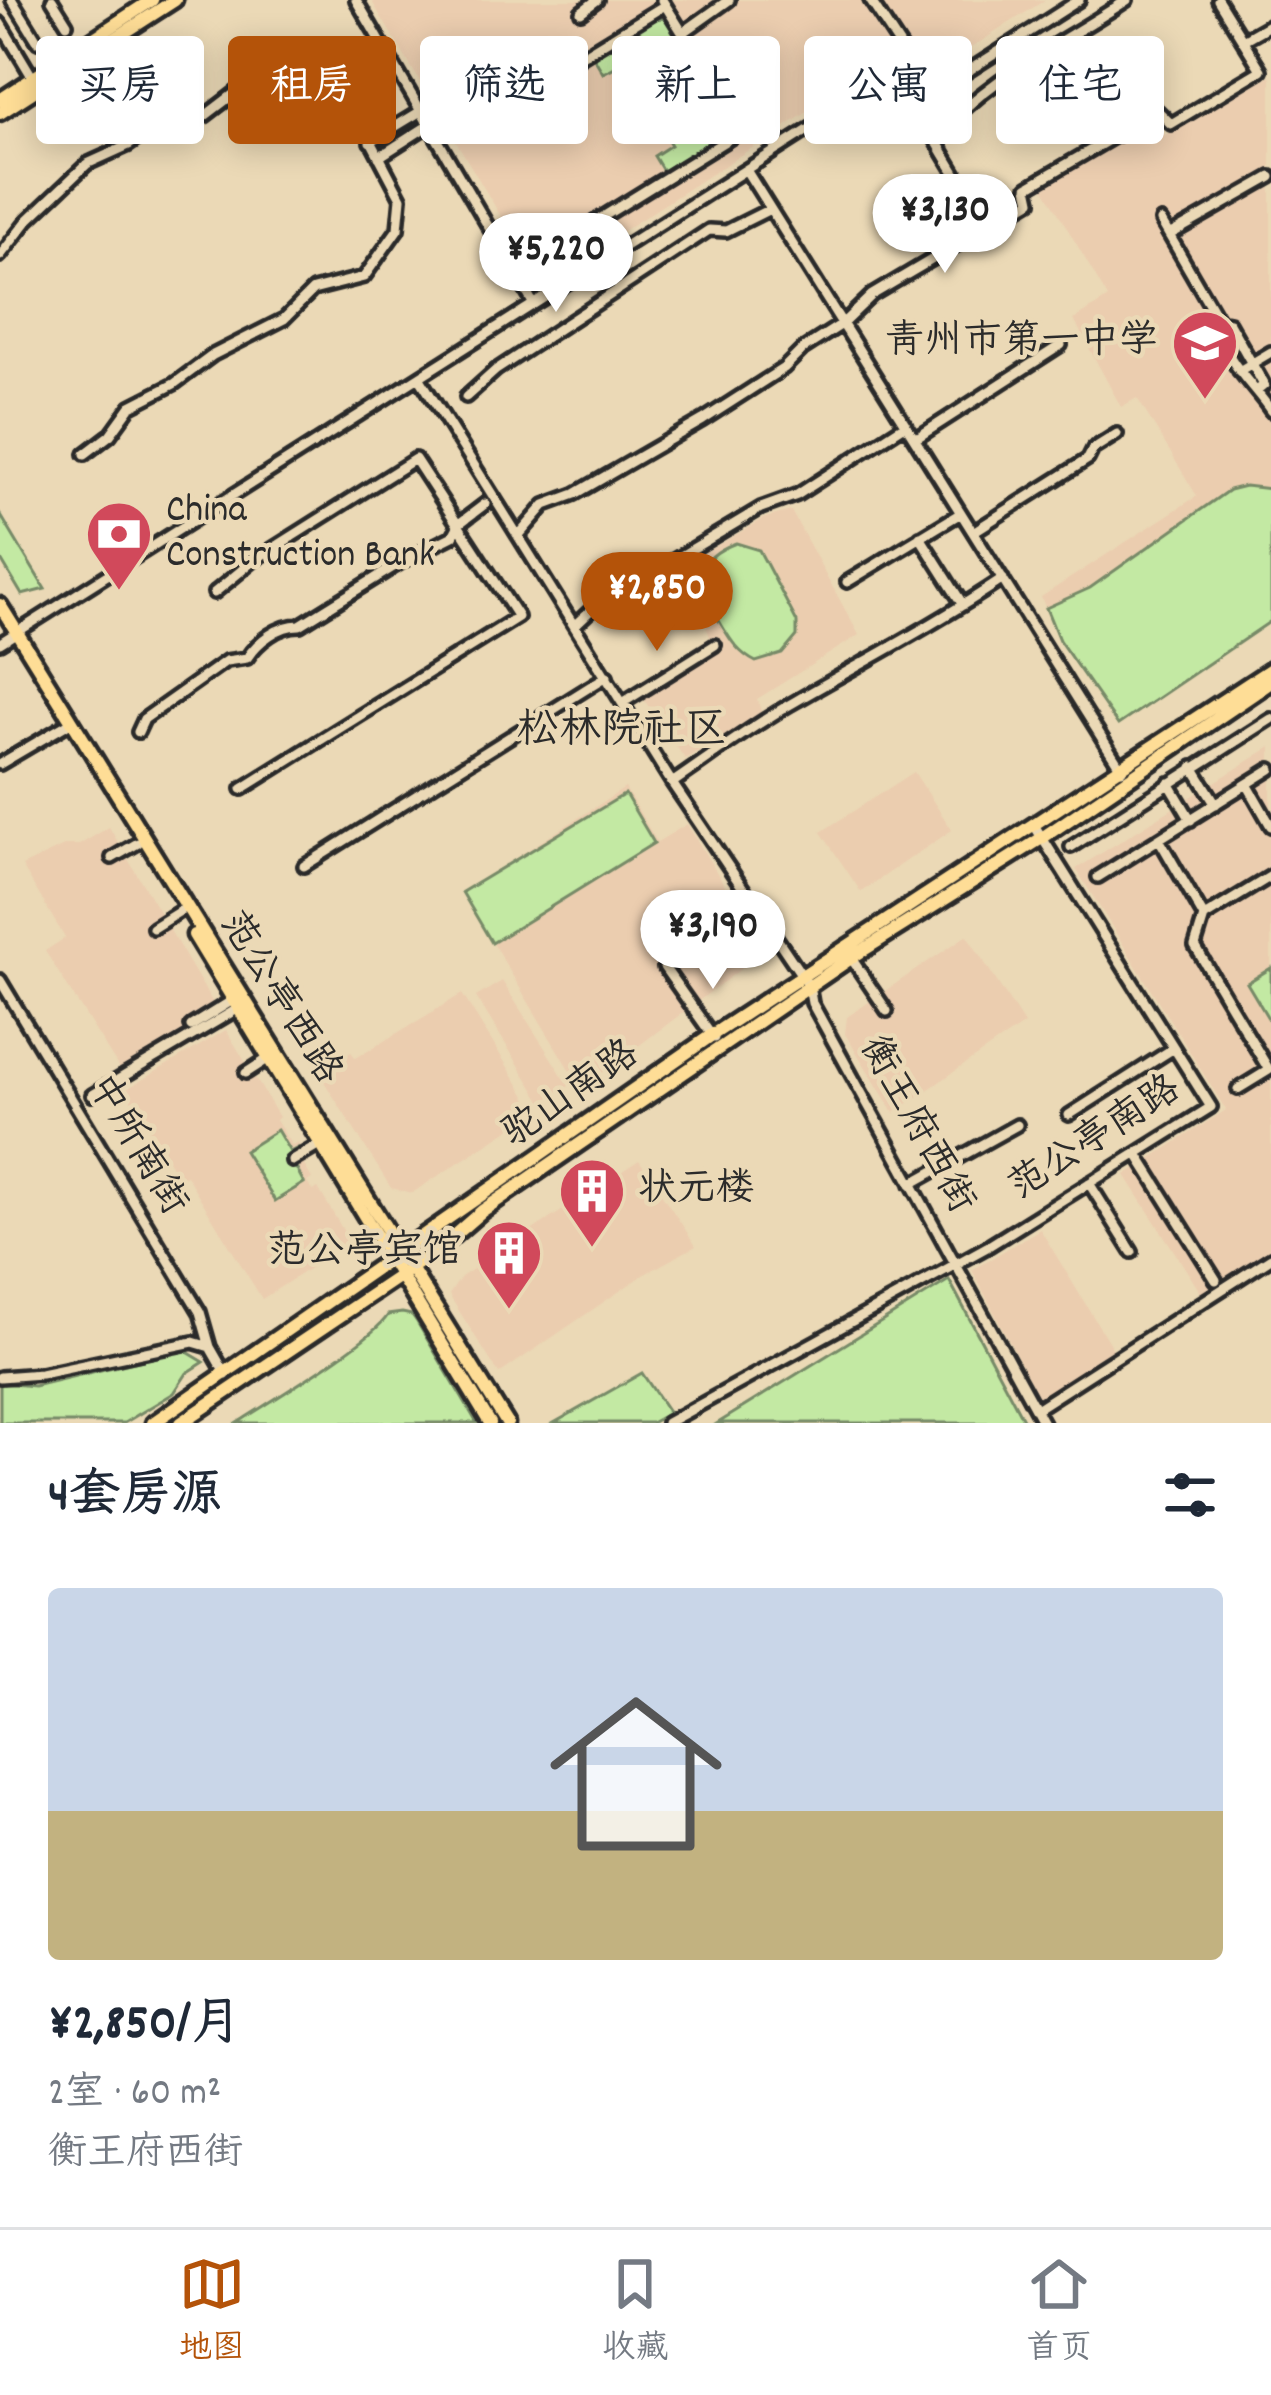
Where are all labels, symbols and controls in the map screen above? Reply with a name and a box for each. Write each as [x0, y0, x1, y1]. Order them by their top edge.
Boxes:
chip: 买房 [36, 36, 204, 144]
chip: 租房 [228, 36, 396, 144]
chip: 筛选 [420, 36, 588, 144]
chip: 新上 [612, 36, 780, 144]
chip: 公寓 [804, 36, 972, 144]
chip: 住宅 [996, 36, 1164, 144]
pin: ¥3,130 [847, 174, 1043, 276]
text: ¥3,130 [900, 185, 990, 240]
pin: ¥5,220 [458, 213, 654, 315]
text: ¥5,220 [506, 224, 606, 279]
school or university icon: 青州市第一中学 [1170, 308, 1240, 402]
place label: 青州市第一中学 [885, 316, 1158, 371]
place label: China Construction Bank [166, 485, 435, 585]
bank icon: China Construction Bank [84, 499, 154, 593]
pin: ¥2,850 [559, 552, 755, 654]
text: ¥2,850 [608, 563, 706, 618]
district label: 松林院社区 [517, 703, 727, 763]
pin: ¥3,190 [615, 890, 811, 992]
text: ¥3,190 [667, 901, 759, 956]
street label: 范公亭西路 [203, 902, 353, 1096]
street label: 衡王府西街 [844, 1027, 986, 1225]
street label: 驼山南路 [492, 1029, 652, 1163]
street label: 范公亭南路 [999, 1064, 1193, 1216]
street label: 中所南街 [71, 1065, 199, 1227]
building icon: 状元楼 [557, 1156, 627, 1250]
place label: 状元楼 [638, 1164, 755, 1219]
building icon: 范公亭宾馆 [474, 1218, 544, 1312]
place label: 范公亭宾馆 [267, 1226, 462, 1281]
icon: filters [1157, 1462, 1223, 1528]
text: 4套房源 [48, 1463, 222, 1535]
icon: home [528, 1666, 744, 1882]
text: ¥2,850/月 [48, 1991, 242, 2063]
text: 2室 · 60 m² [48, 2068, 221, 2123]
text: 衡王府西街 [48, 2128, 243, 2183]
tab: 地图 [179, 2251, 245, 2374]
tab: 收藏 [602, 2251, 668, 2374]
tab: 首页 [1026, 2251, 1092, 2374]

